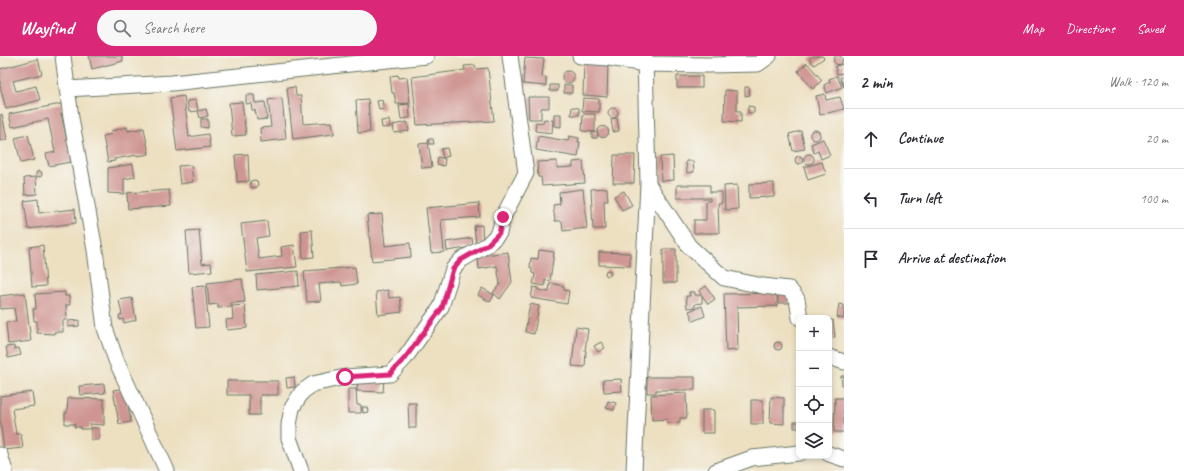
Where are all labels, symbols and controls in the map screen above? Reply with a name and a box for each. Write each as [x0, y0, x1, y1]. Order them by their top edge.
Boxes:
search box [97, 10, 377, 46]
text: Wayfind [20, 16, 73, 40]
icon: search [111, 17, 133, 39]
text: Search here [143, 19, 204, 38]
text: Map [1023, 20, 1044, 37]
text: Directions [1066, 20, 1115, 37]
text: Saved [1137, 20, 1164, 37]
text: 2 min [860, 72, 893, 93]
text: Walk · 120 m [1109, 74, 1168, 90]
icon: ahead [860, 128, 882, 150]
text: Continue [898, 129, 943, 148]
text: 20 m [1146, 131, 1168, 147]
icon: left [860, 188, 882, 210]
text: Turn left [898, 189, 941, 208]
text: 100 m [1140, 191, 1168, 207]
route end [494, 208, 512, 226]
icon: arrive [860, 248, 882, 270]
text: Arrive at destination [898, 249, 1005, 268]
map controls [796, 315, 832, 459]
button: + [796, 315, 832, 351]
button: − [796, 351, 832, 387]
route start [336, 368, 354, 386]
button: locate [796, 387, 832, 423]
button: layers [796, 423, 832, 459]

